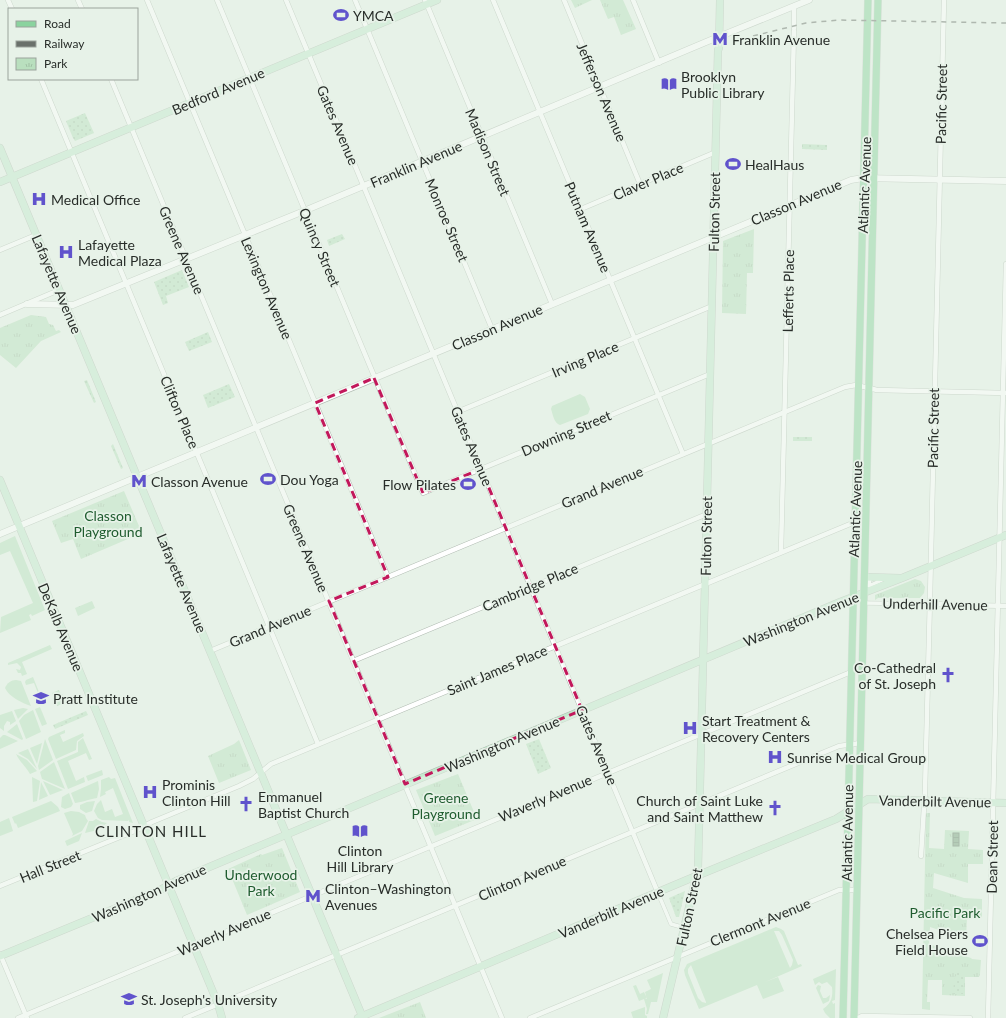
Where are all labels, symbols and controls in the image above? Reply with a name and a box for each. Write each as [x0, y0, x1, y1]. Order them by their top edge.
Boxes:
sports icon: YMCA [332, 6, 350, 24]
place label: YMCA [353, 7, 394, 24]
legend [8, 8, 138, 80]
text: Road [44, 16, 71, 31]
metro station icon: Franklin Avenue [711, 30, 729, 48]
place label: Franklin Avenue [732, 31, 830, 48]
text: Railway [44, 36, 85, 51]
street label: Jefferson Avenue [574, 40, 630, 144]
text: Park [44, 56, 68, 71]
street label: Bedford Avenue [169, 64, 267, 118]
street label: Pacific Street [932, 64, 950, 144]
place label: Brooklyn Public Library [681, 68, 765, 101]
library icon: Brooklyn Public Library [660, 75, 678, 93]
street label: Gates Avenue [314, 83, 362, 167]
street label: Madison Street [462, 106, 514, 198]
street label: Atlantic Avenue [854, 136, 874, 234]
street label: Franklin Avenue [368, 137, 464, 191]
sports icon: HealHaus [724, 155, 742, 173]
place label: HealHaus [745, 156, 804, 173]
street label: Claver Place [610, 159, 686, 203]
street label: Fulton Street [705, 172, 723, 252]
street label: Classon Avenue [748, 175, 844, 229]
street label: Monroe Street [422, 176, 472, 264]
street label: Putnam Avenue [561, 179, 615, 275]
hospital icon: Medical Office [30, 190, 48, 208]
place label: Medical Office [51, 191, 140, 208]
street label: Greene Avenue [156, 203, 208, 297]
street label: Quincy Street [296, 205, 344, 289]
street label: Lafayette Avenue [28, 232, 86, 336]
street label: Lexington Avenue [238, 234, 296, 342]
place label: Lafayette Medical Plaza [78, 236, 162, 269]
hospital icon: Lafayette Medical Plaza [57, 243, 75, 261]
street label: Lefferts Place [779, 249, 797, 333]
street label: Classon Avenue [449, 300, 545, 354]
street label: Irving Place [549, 337, 621, 381]
street label: Clifton Place [157, 373, 203, 451]
street label: Pacific Street [924, 388, 942, 468]
street label: Gates Avenue [448, 404, 496, 488]
street label: Downing Street [518, 406, 614, 460]
street label: Atlantic Avenue [845, 460, 865, 558]
street label: Grand Avenue [559, 462, 645, 512]
sports icon: Dou Yoga [259, 470, 277, 488]
place label: Dou Yoga [280, 471, 339, 488]
metro station icon: Classon Avenue [130, 472, 148, 490]
place label: Classon Avenue [151, 473, 248, 490]
sports icon: Flow Pilates [459, 475, 477, 493]
place label: Flow Pilates [382, 476, 456, 493]
street label: Fulton Street [697, 496, 715, 576]
street label: Greene Avenue [280, 501, 332, 595]
park label: Classon Playground [73, 507, 143, 540]
street label: Lafayette Avenue [153, 531, 211, 635]
street label: Cambridge Place [479, 559, 581, 615]
street label: DeKalb Avenue [35, 580, 87, 674]
street label: Washington Avenue [741, 588, 861, 650]
street label: Underhill Avenue [882, 595, 988, 613]
street label: Grand Avenue [227, 601, 313, 651]
street label: Saint James Place [444, 641, 550, 699]
place label: Co-Cathedral of St. Joseph [854, 659, 936, 692]
church icon: Co-Cathedral of St. Joseph [939, 666, 957, 684]
school or university icon: Pratt Institute [32, 689, 50, 707]
place label: Pratt Institute [53, 690, 138, 707]
street label: Gates Avenue [573, 703, 621, 787]
street label: Washington Avenue [442, 712, 562, 776]
place label: Start Treatment & Recovery Centers [702, 712, 811, 745]
hospital icon: Start Treatment & Recovery Centers [681, 719, 699, 737]
hospital icon: Sunrise Medical Group [766, 748, 784, 766]
place label: Sunrise Medical Group [787, 749, 926, 766]
street label: Waverly Avenue [496, 771, 594, 825]
place label: Prominis Clinton Hill [162, 776, 231, 809]
hospital icon: Prominis Clinton Hill [141, 783, 159, 801]
street label: Atlantic Avenue [838, 784, 856, 882]
place label: Emmanuel Baptist Church [258, 788, 349, 821]
park label: Greene Playground [411, 789, 481, 822]
place label: Church of Saint Luke and Saint Matthew [636, 792, 763, 825]
street label: Vanderbilt Avenue [879, 792, 991, 810]
church icon: Emmanuel Baptist Church [237, 795, 255, 813]
church icon: Church of Saint Luke and Saint Matthew [766, 799, 784, 817]
street label: Dean Street [983, 820, 1001, 894]
district label: CLINTON HILL [95, 822, 207, 840]
library icon: Clinton Hill Library [351, 822, 369, 840]
place label: Clinton Hill Library [327, 842, 394, 875]
street label: Hall Street [17, 846, 83, 886]
street label: Clinton Avenue [475, 852, 569, 904]
street label: Washington Avenue [89, 860, 209, 926]
park label: Underwood Park [225, 866, 297, 899]
street label: Fulton Street [672, 866, 706, 948]
place label: Clinton–Washington Avenues [325, 880, 451, 913]
street label: Vanderbilt Avenue [556, 882, 666, 942]
metro station icon: Clinton–Washington Avenues [304, 887, 322, 905]
street label: Clermont Avenue [707, 894, 813, 950]
park label: Pacific Park [910, 904, 981, 921]
street label: Waverly Avenue [175, 905, 273, 959]
place label: Chelsea Piers Field House [886, 925, 968, 958]
sports icon: Chelsea Piers Field House [971, 932, 989, 950]
school or university icon: St. Joseph's University [120, 990, 138, 1008]
place label: St. Joseph's University [141, 991, 278, 1008]

